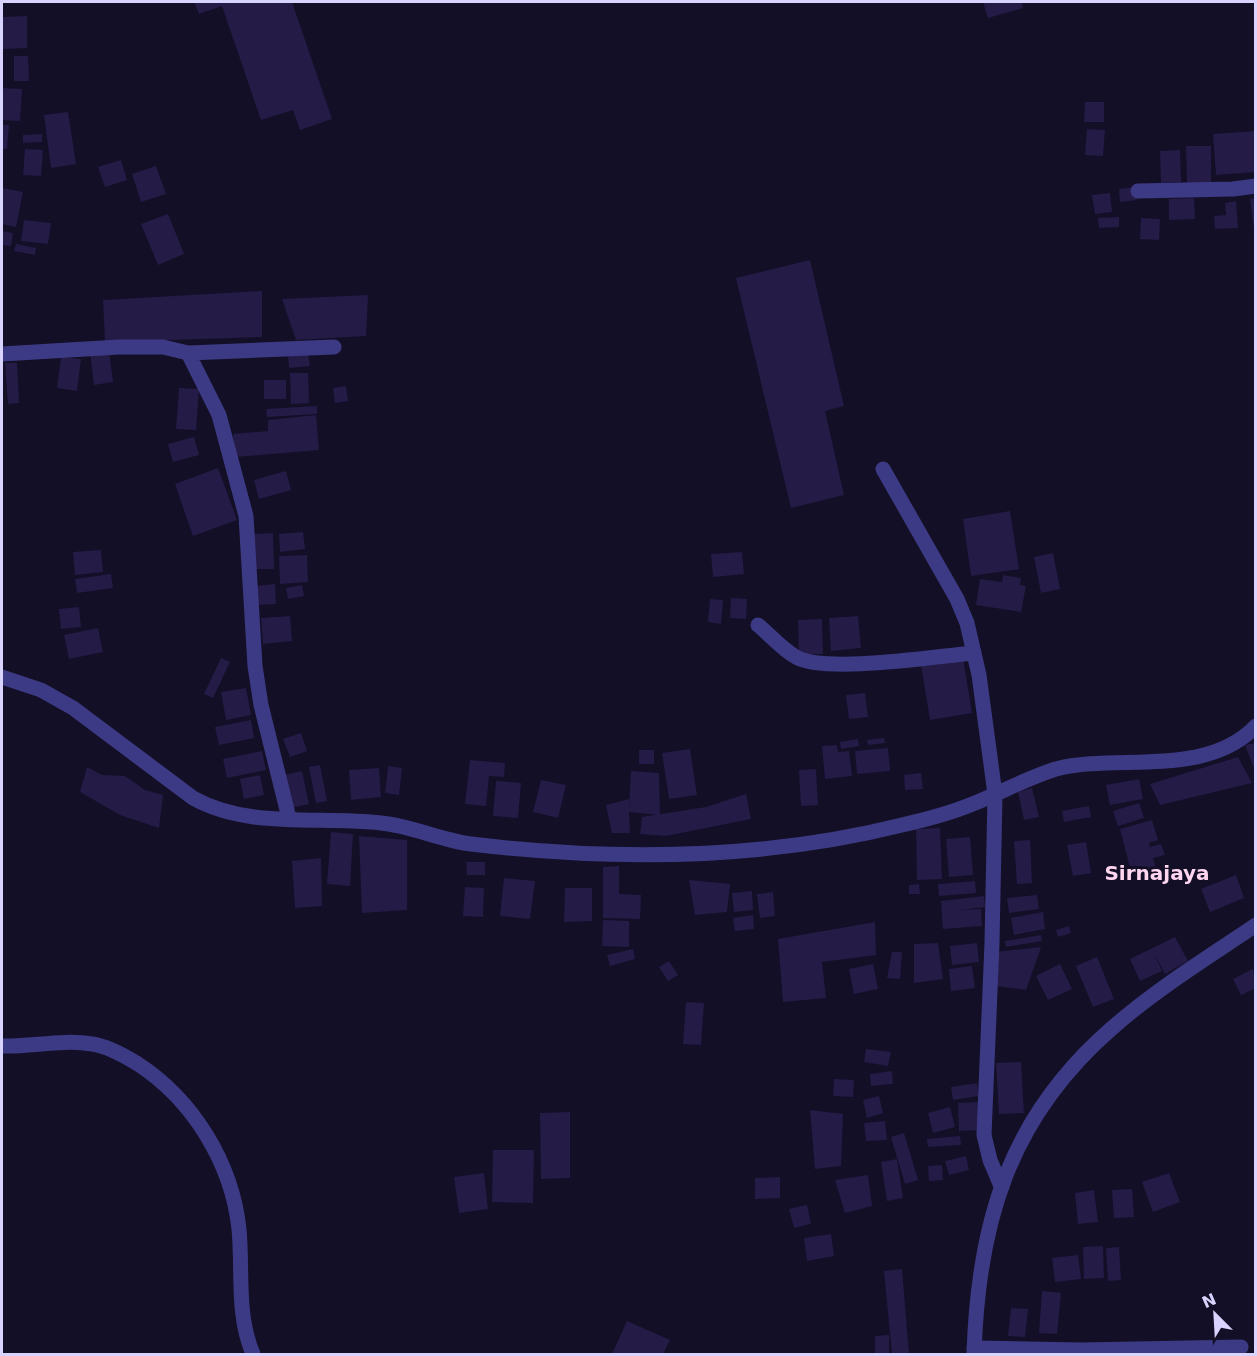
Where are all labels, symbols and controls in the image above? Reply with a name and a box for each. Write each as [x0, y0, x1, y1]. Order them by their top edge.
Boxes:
district label: Sirnajaya [1104, 861, 1210, 885]
north arrow [1185, 1284, 1245, 1344]
text: N [1199, 1289, 1219, 1312]

